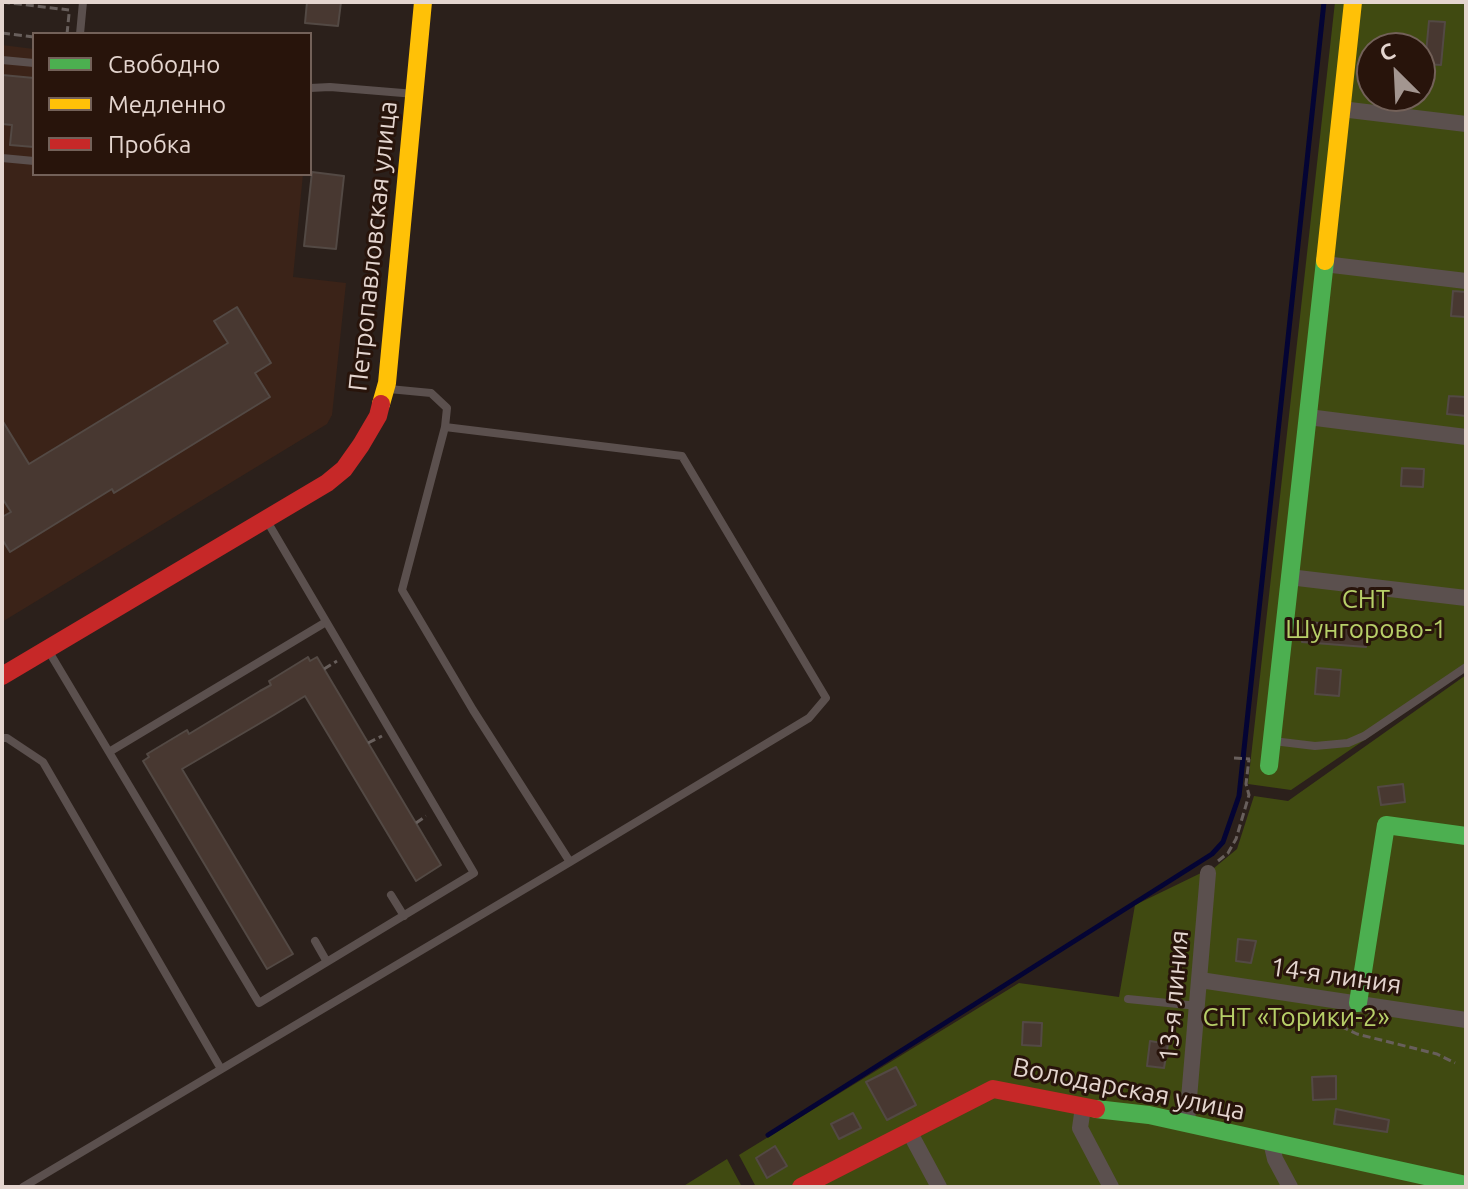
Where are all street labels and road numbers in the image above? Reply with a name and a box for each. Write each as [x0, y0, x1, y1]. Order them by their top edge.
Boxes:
street label: Петропавловская улица [342, 99, 404, 393]
street label: 13-я линия [1153, 929, 1195, 1063]
street label: 14-я линия [1268, 951, 1404, 1001]
street label: Володарская улица [1010, 1051, 1248, 1127]

